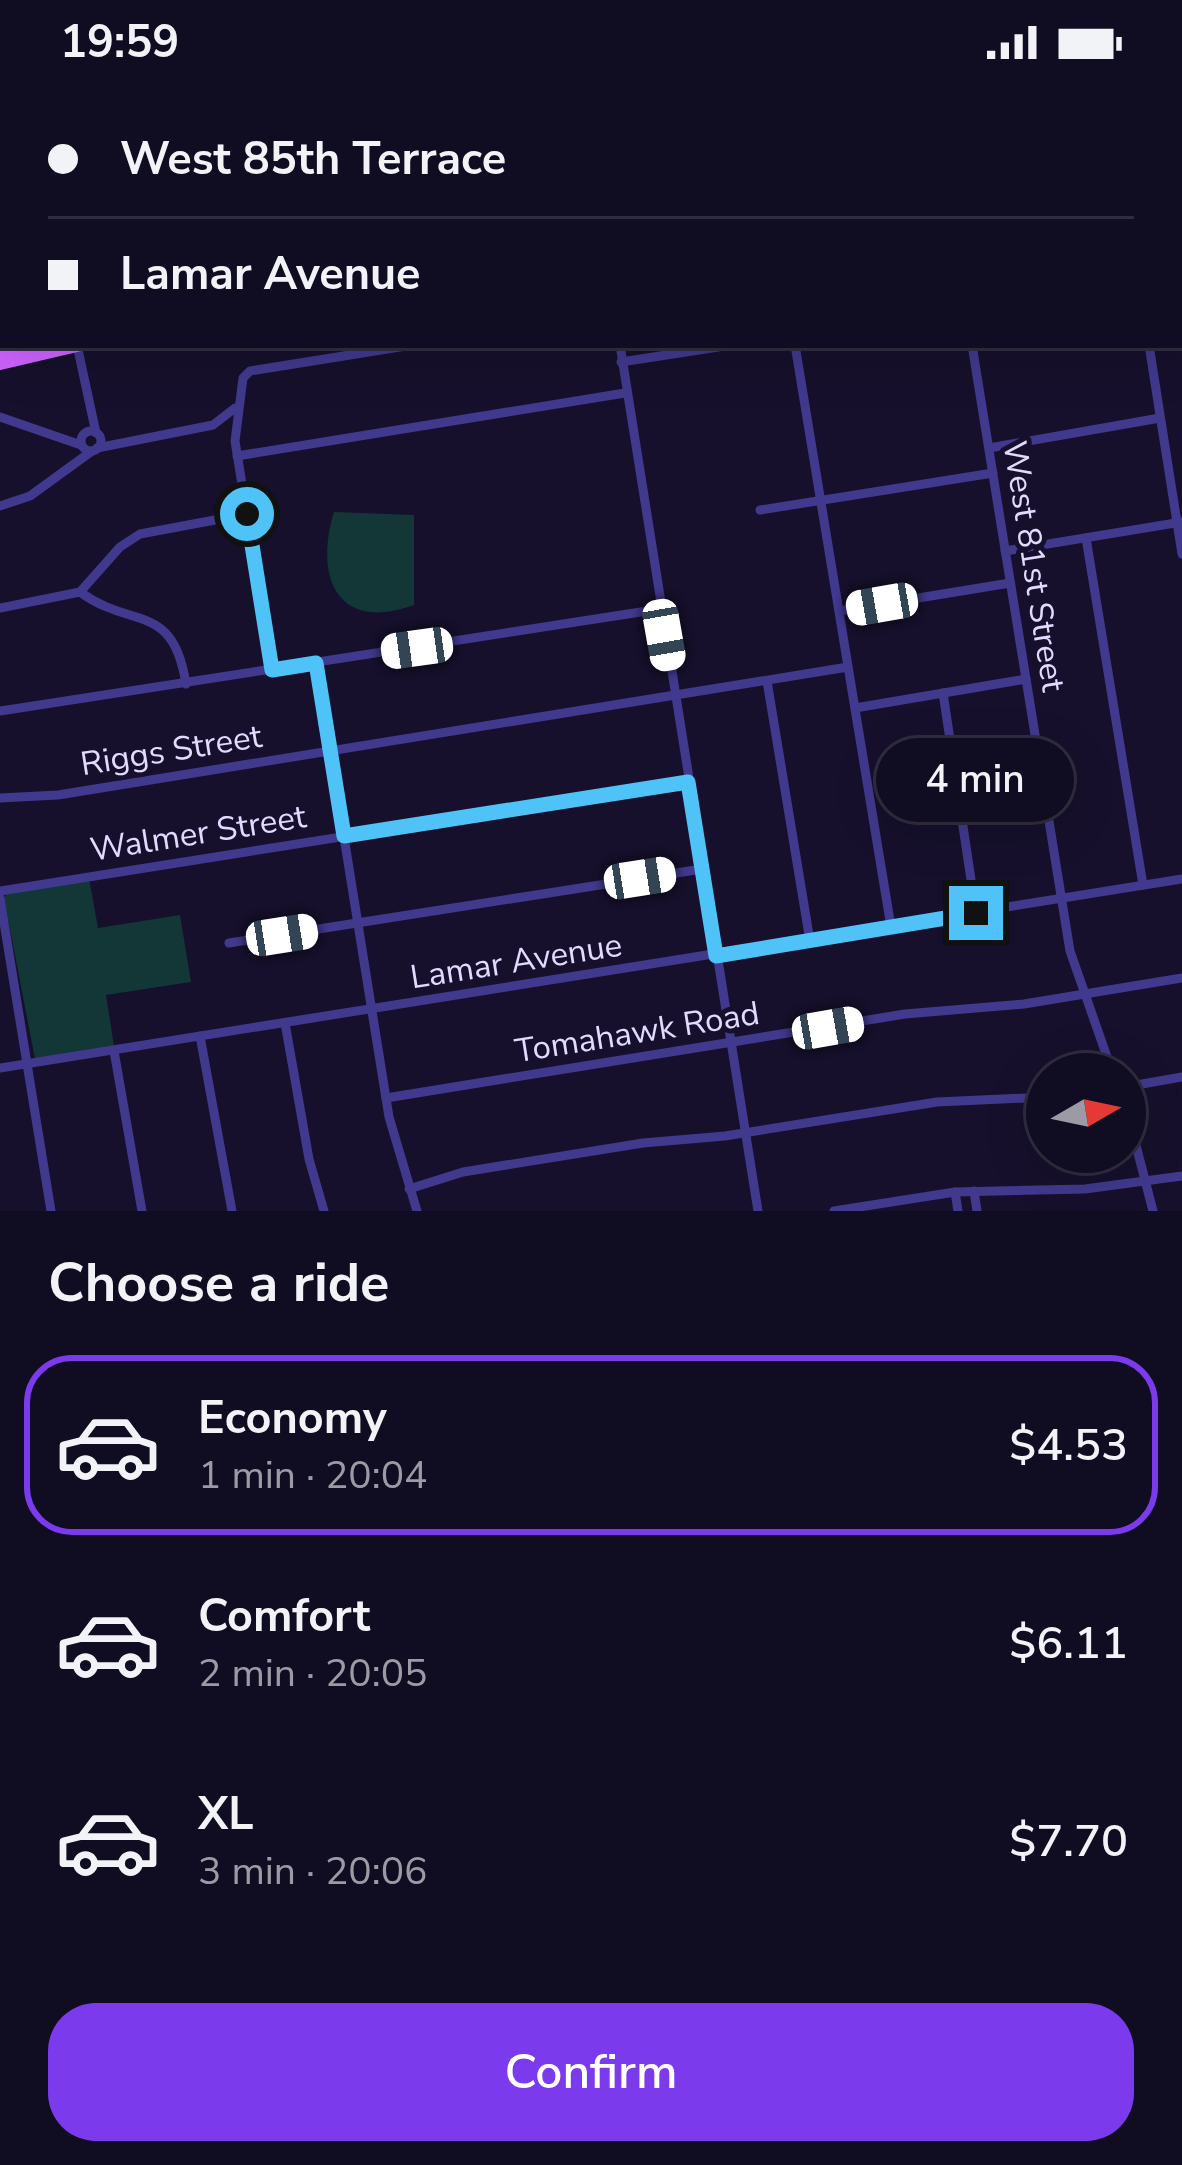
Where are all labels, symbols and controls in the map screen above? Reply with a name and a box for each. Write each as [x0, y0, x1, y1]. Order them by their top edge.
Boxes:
text: 19:59 [60, 12, 179, 73]
text: West 85th Terrace [120, 129, 506, 190]
text: Lamar Avenue [120, 244, 420, 305]
street label: West 81st Street [992, 438, 1076, 695]
route start [220, 487, 274, 541]
car [843, 580, 921, 628]
car [640, 596, 688, 674]
car [379, 625, 455, 671]
street label: Riggs Street [77, 714, 265, 787]
callout: 4 min [877, 739, 1075, 823]
text: 4 min [925, 753, 1025, 806]
street label: Walmer Street [87, 794, 310, 873]
car [602, 855, 678, 901]
route end [949, 886, 1003, 940]
car [244, 912, 320, 958]
street label: Lamar Avenue [407, 923, 625, 1000]
street label: Tomahawk Road [512, 991, 763, 1074]
car [789, 1004, 867, 1052]
north arrow [1026, 1053, 1146, 1173]
map controls [1026, 1053, 1146, 1173]
text: Choose a ride [48, 1246, 389, 1320]
text: Economy [198, 1388, 387, 1449]
icon: car [54, 1391, 162, 1499]
text: $4.53 [1009, 1415, 1128, 1476]
text: 1 min · 20:04 [198, 1449, 427, 1502]
text: Comfort [198, 1586, 370, 1647]
icon: car [54, 1589, 162, 1697]
text: $6.11 [1009, 1613, 1128, 1674]
text: 2 min · 20:05 [198, 1647, 427, 1700]
text: XL [198, 1784, 254, 1845]
icon: car [54, 1787, 162, 1895]
text: $7.70 [1009, 1811, 1128, 1872]
text: 3 min · 20:06 [198, 1845, 427, 1898]
button: Confirm [48, 2003, 1134, 2141]

